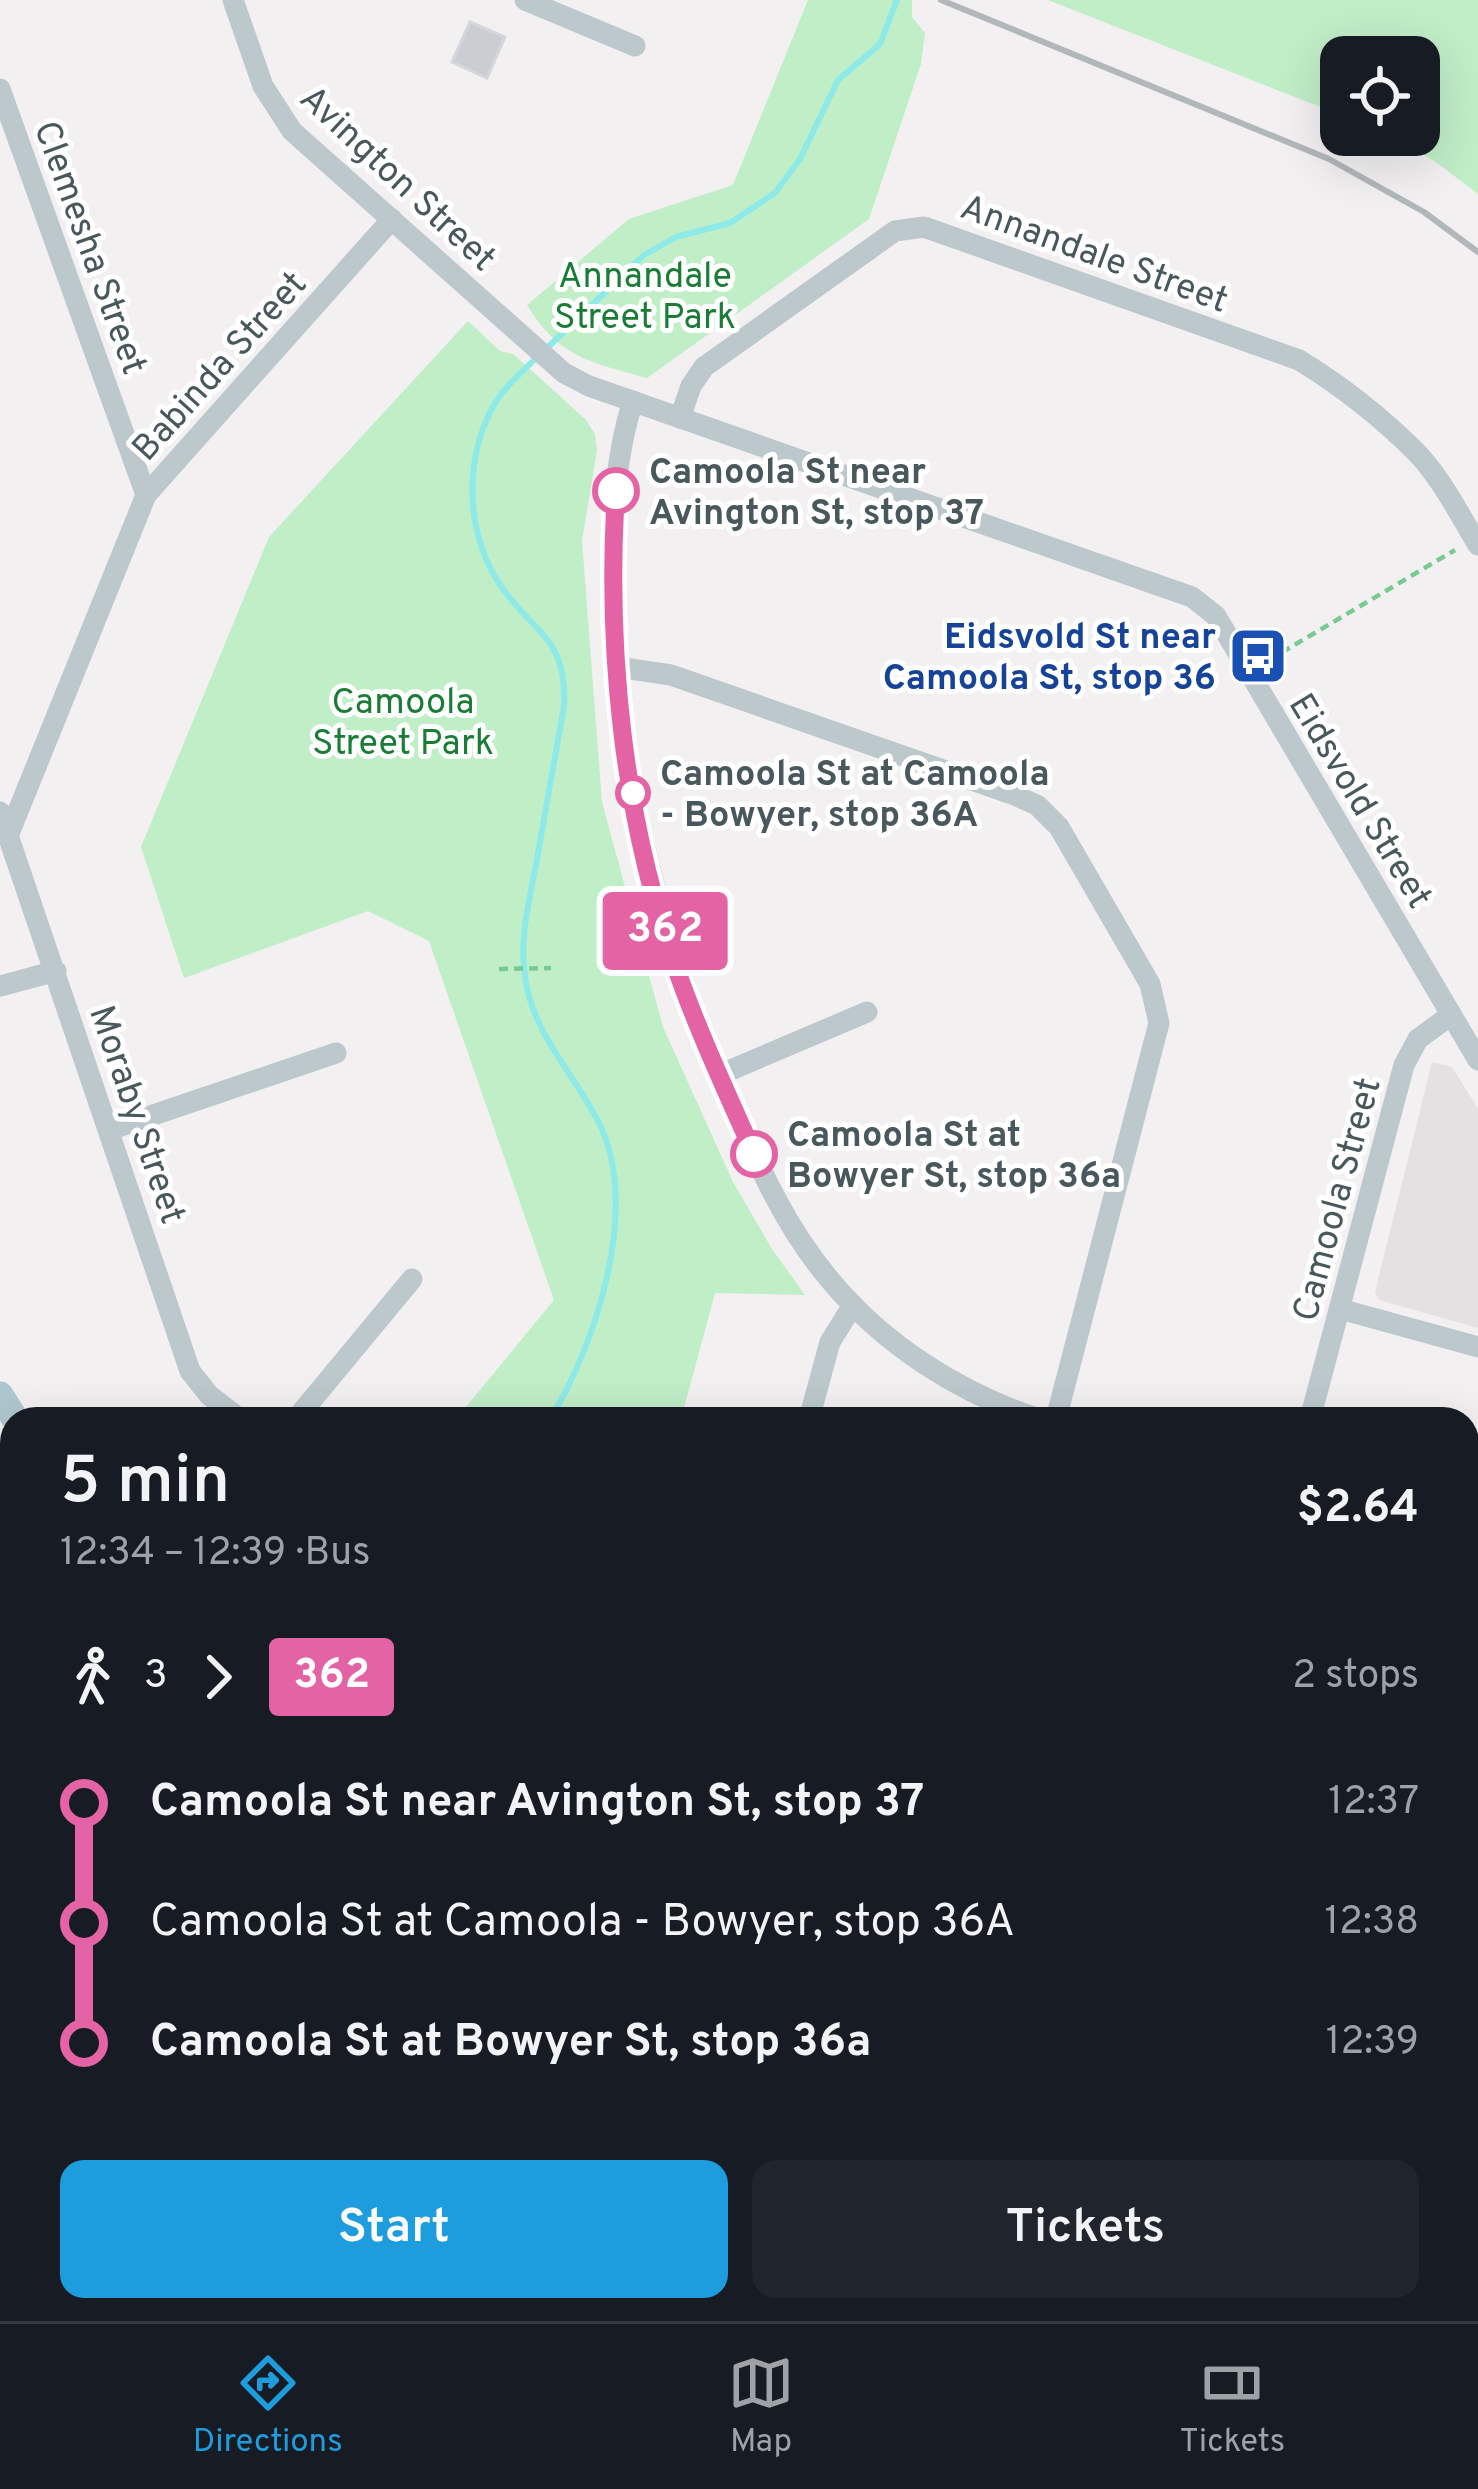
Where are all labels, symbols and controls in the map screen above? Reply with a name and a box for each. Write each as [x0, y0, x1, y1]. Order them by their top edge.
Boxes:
map controls [1320, 36, 1440, 156]
button: locate [1320, 36, 1440, 156]
street label: Avington Street [288, 77, 504, 283]
street label: Clemesha Street [21, 115, 155, 381]
street label: Annandale Street [954, 186, 1234, 325]
park label: Annandale Street Park [554, 255, 736, 342]
street label: Babinda Street [124, 263, 318, 472]
place label: Camoola St near Avington St, stop 37 [649, 451, 984, 538]
marker: Camoola St near Avington St, stop 37 [594, 469, 638, 513]
place label: Eidsvold St near Camoola St, stop 36 [883, 616, 1216, 703]
bus stop icon: Eidsvold St near Camoola St, stop 36 [1227, 625, 1289, 687]
park label: Camoola Street Park [312, 681, 494, 768]
street label: Eidsvold Street [1276, 686, 1441, 918]
place label: Camoola St at Camoola - Bowyer, stop 36A [660, 753, 1049, 840]
marker: Camoola St at Camoola - Bowyer, stop 36A [617, 777, 649, 809]
line badge: 362 [596, 892, 734, 970]
text: 362 [627, 904, 703, 957]
street label: Moraby Street [76, 1000, 194, 1230]
street label: Camoola Street [1284, 1073, 1393, 1327]
place label: Camoola St at Bowyer St, stop 36a [787, 1114, 1121, 1201]
marker: Camoola St at Bowyer St, stop 36a [732, 1132, 776, 1176]
text: 5 min [60, 1443, 230, 1526]
text: $2.64 [1297, 1481, 1419, 1538]
text: 12:34 – 12:39 · Bus [60, 1530, 370, 1579]
icon: walk [60, 1644, 126, 1710]
icon: forward [185, 1644, 251, 1710]
text: 362 [293, 1650, 370, 1703]
text: 3 [144, 1653, 167, 1702]
text: 2 stops [1292, 1653, 1419, 1702]
text: Camoola St near Avington St, stop 37 [150, 1775, 924, 1832]
text: 12:37 [1328, 1779, 1419, 1828]
text: Camoola St at Camoola - Bowyer, stop 36A [150, 1895, 1015, 1952]
text: 12:38 [1325, 1899, 1419, 1948]
text: Camoola St at Bowyer St, stop 36a [150, 2015, 871, 2072]
text: 12:39 [1326, 2019, 1419, 2068]
button: Start [60, 2160, 728, 2298]
button: Tickets [752, 2160, 1419, 2298]
tab: Directions [193, 2350, 343, 2464]
tab: Map [728, 2350, 794, 2464]
tab: Tickets [1180, 2350, 1285, 2464]

